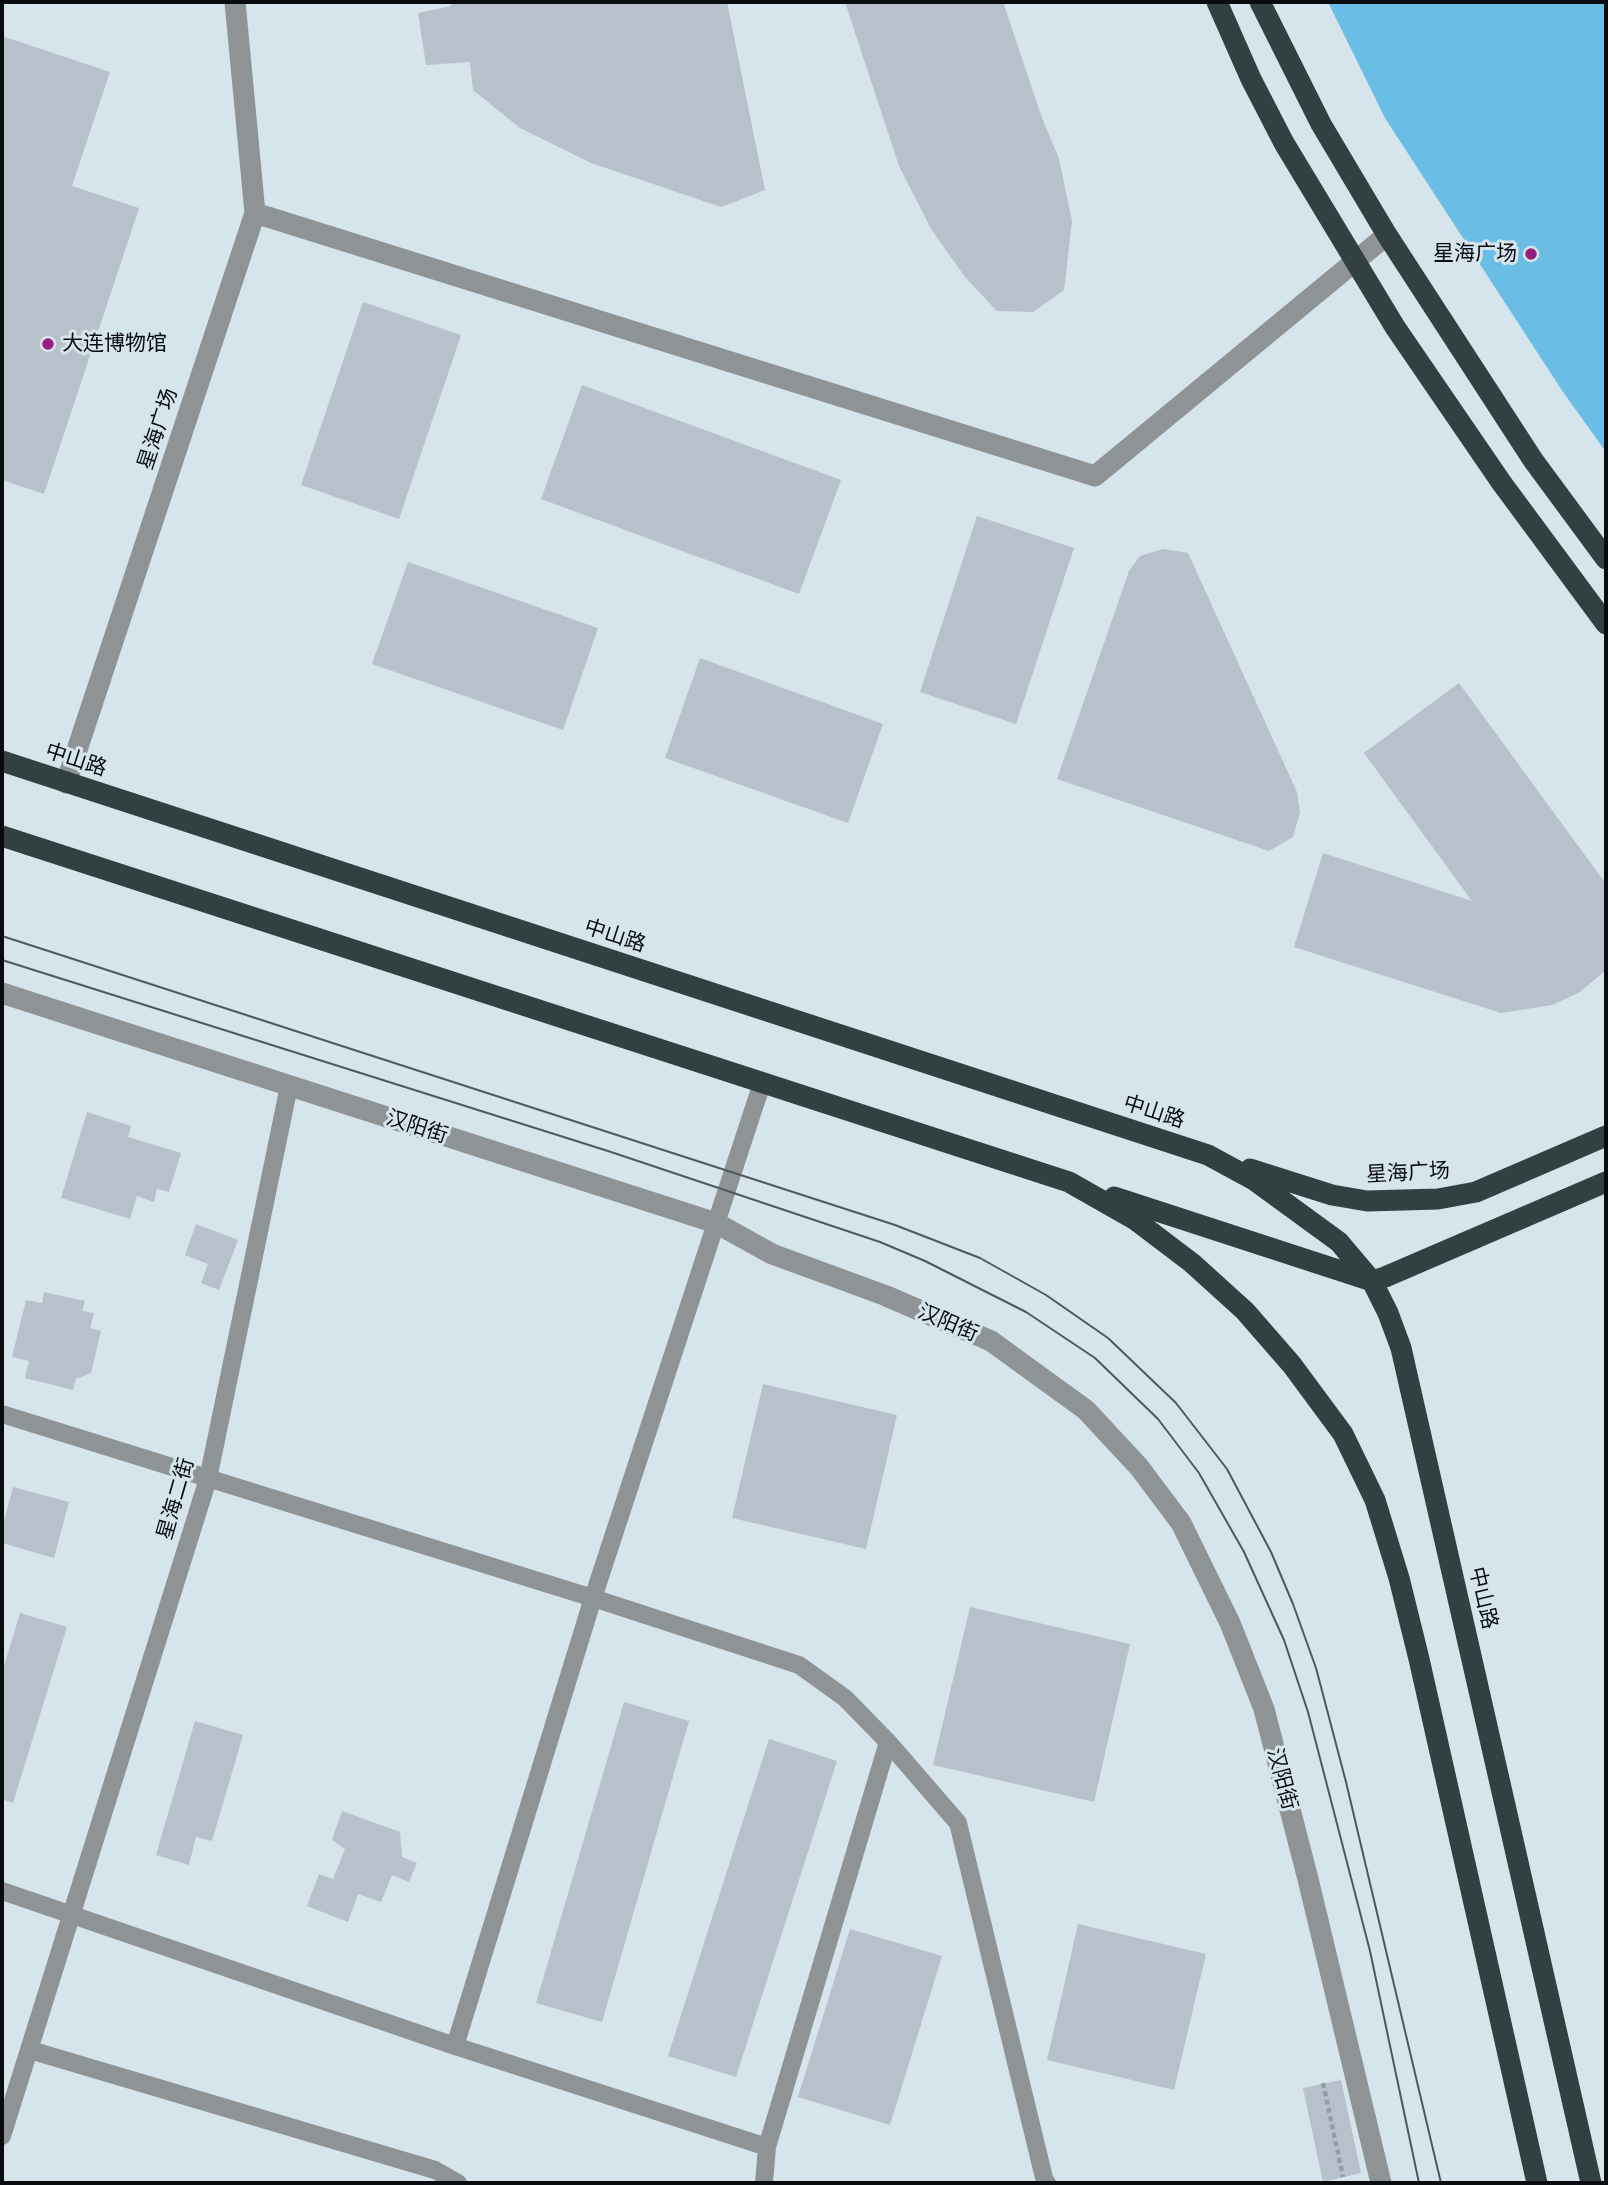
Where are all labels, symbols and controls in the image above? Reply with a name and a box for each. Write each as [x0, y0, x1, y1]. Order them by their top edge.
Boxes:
place label: 星海广场 [1433, 241, 1517, 267]
marker: 星海广场 [1523, 246, 1539, 262]
place label: 大连博物馆 [62, 331, 167, 357]
marker: 大连博物馆 [40, 336, 56, 352]
street label: 星海广场 [133, 385, 183, 473]
street label: 中山路 [42, 738, 110, 782]
street label: 中山路 [581, 914, 649, 958]
street label: 中山路 [1120, 1090, 1188, 1134]
street label: 汉阳街 [383, 1105, 451, 1149]
street label: 星海广场 [1365, 1158, 1451, 1188]
street label: 汉阳街 [914, 1299, 982, 1347]
street label: 星海二街 [152, 1455, 200, 1543]
street label: 中山路 [1464, 1564, 1502, 1632]
street label: 汉阳街 [1262, 1745, 1302, 1813]

